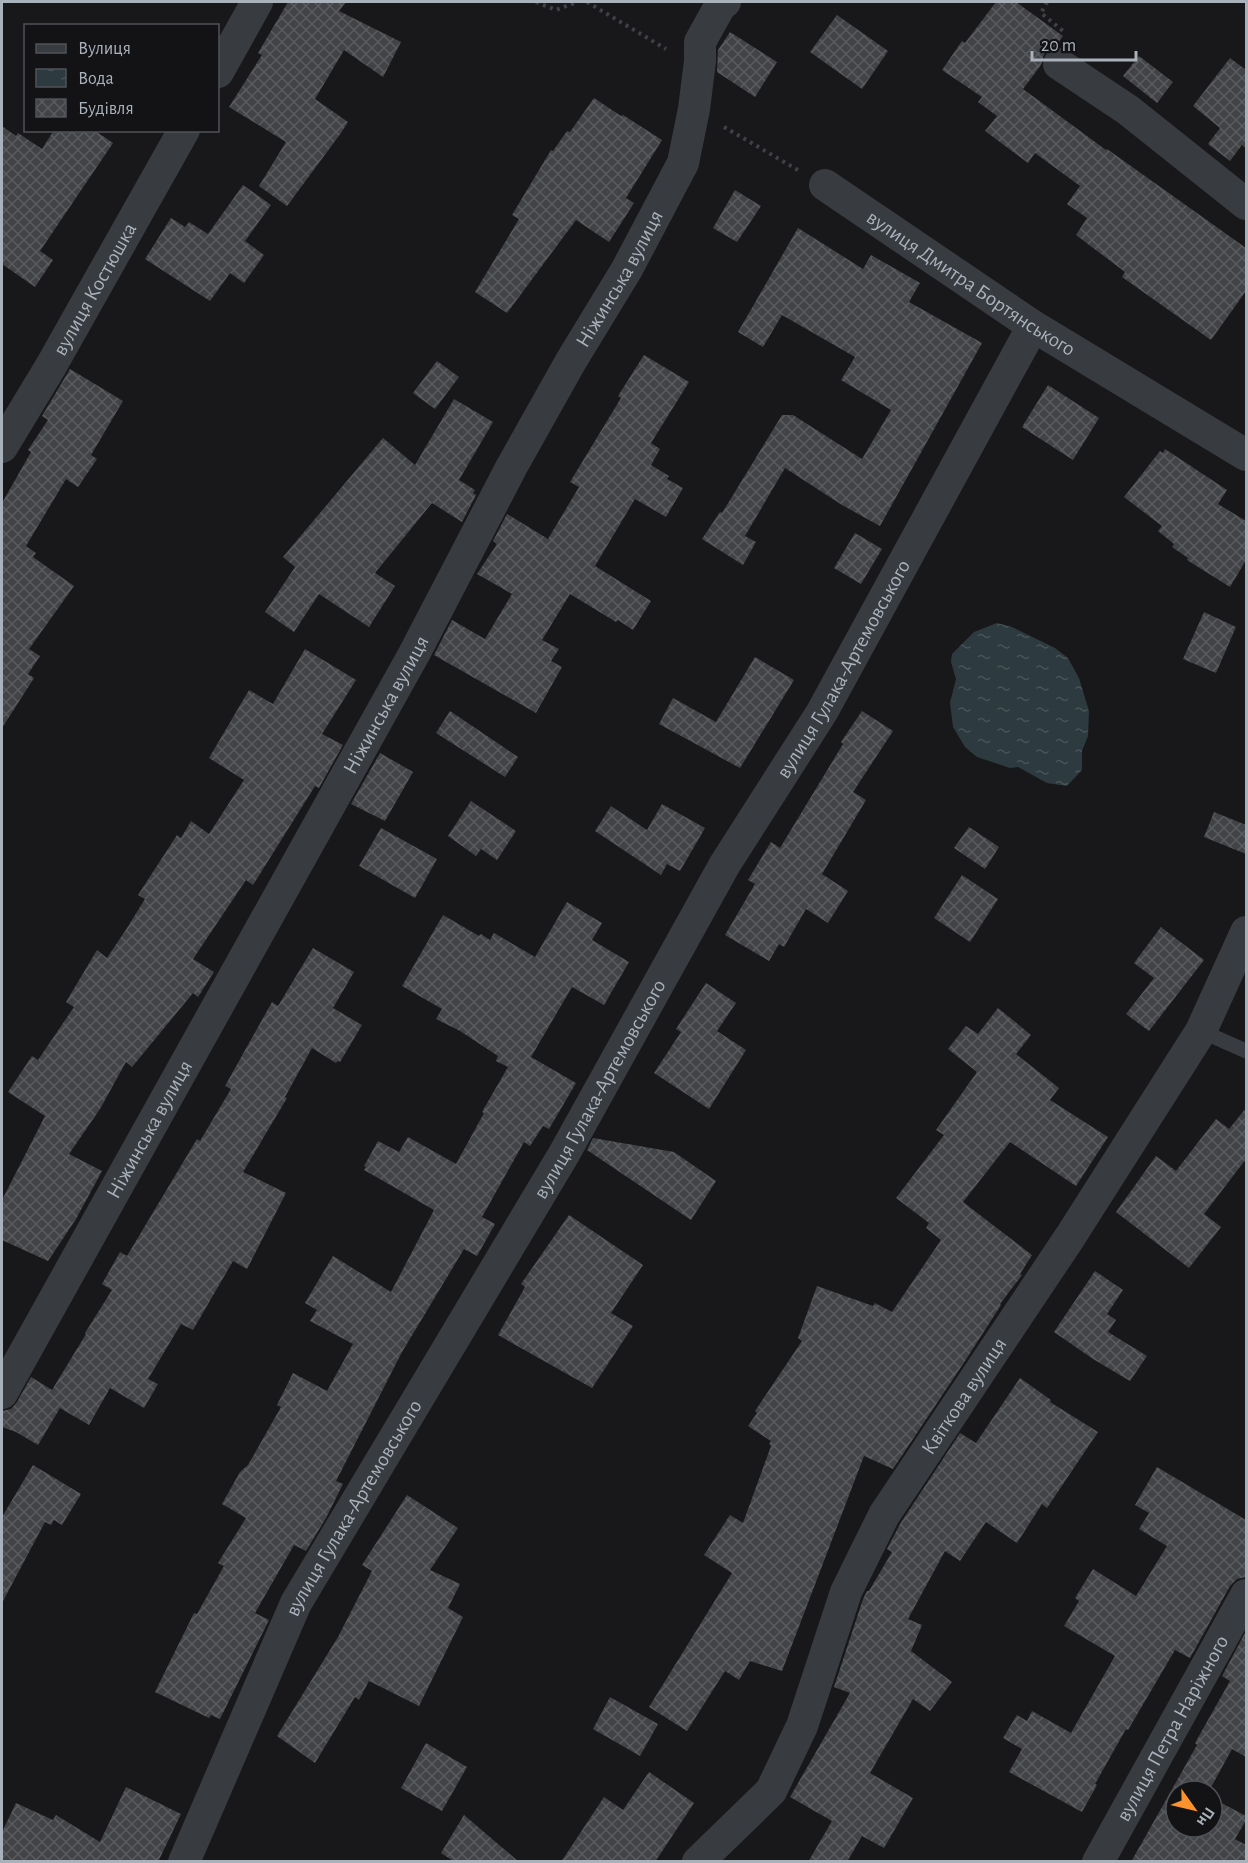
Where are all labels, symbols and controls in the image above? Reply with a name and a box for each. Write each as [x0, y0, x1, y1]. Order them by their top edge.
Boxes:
legend [24, 24, 219, 132]
scale bar [1032, 24, 1136, 62]
text: 20 m [1041, 37, 1076, 55]
text: Вулиця [78, 40, 131, 58]
text: Вода [78, 70, 114, 88]
text: Будівля [78, 100, 134, 118]
street label: вулиця Дмитра Бортянського [863, 206, 1079, 360]
street label: Ніжинська вулиця [571, 207, 667, 351]
street label: вулиця Костюшка [49, 219, 140, 359]
street label: вулиця Гулака-Артемовського [772, 556, 914, 782]
street label: Ніжинська вулиця [339, 632, 432, 777]
street label: вулиця Гулака-Артемовського [529, 976, 669, 1202]
street label: Ніжинська вулиця [102, 1057, 196, 1202]
street label: Квіткова вулиця [917, 1334, 1010, 1458]
street label: вулиця Гулака-Артемовського [281, 1396, 425, 1619]
street label: вулиця Петра Наріжного [1112, 1632, 1232, 1825]
north arrow [1164, 1779, 1224, 1839]
text: Пн [1194, 1804, 1218, 1829]

